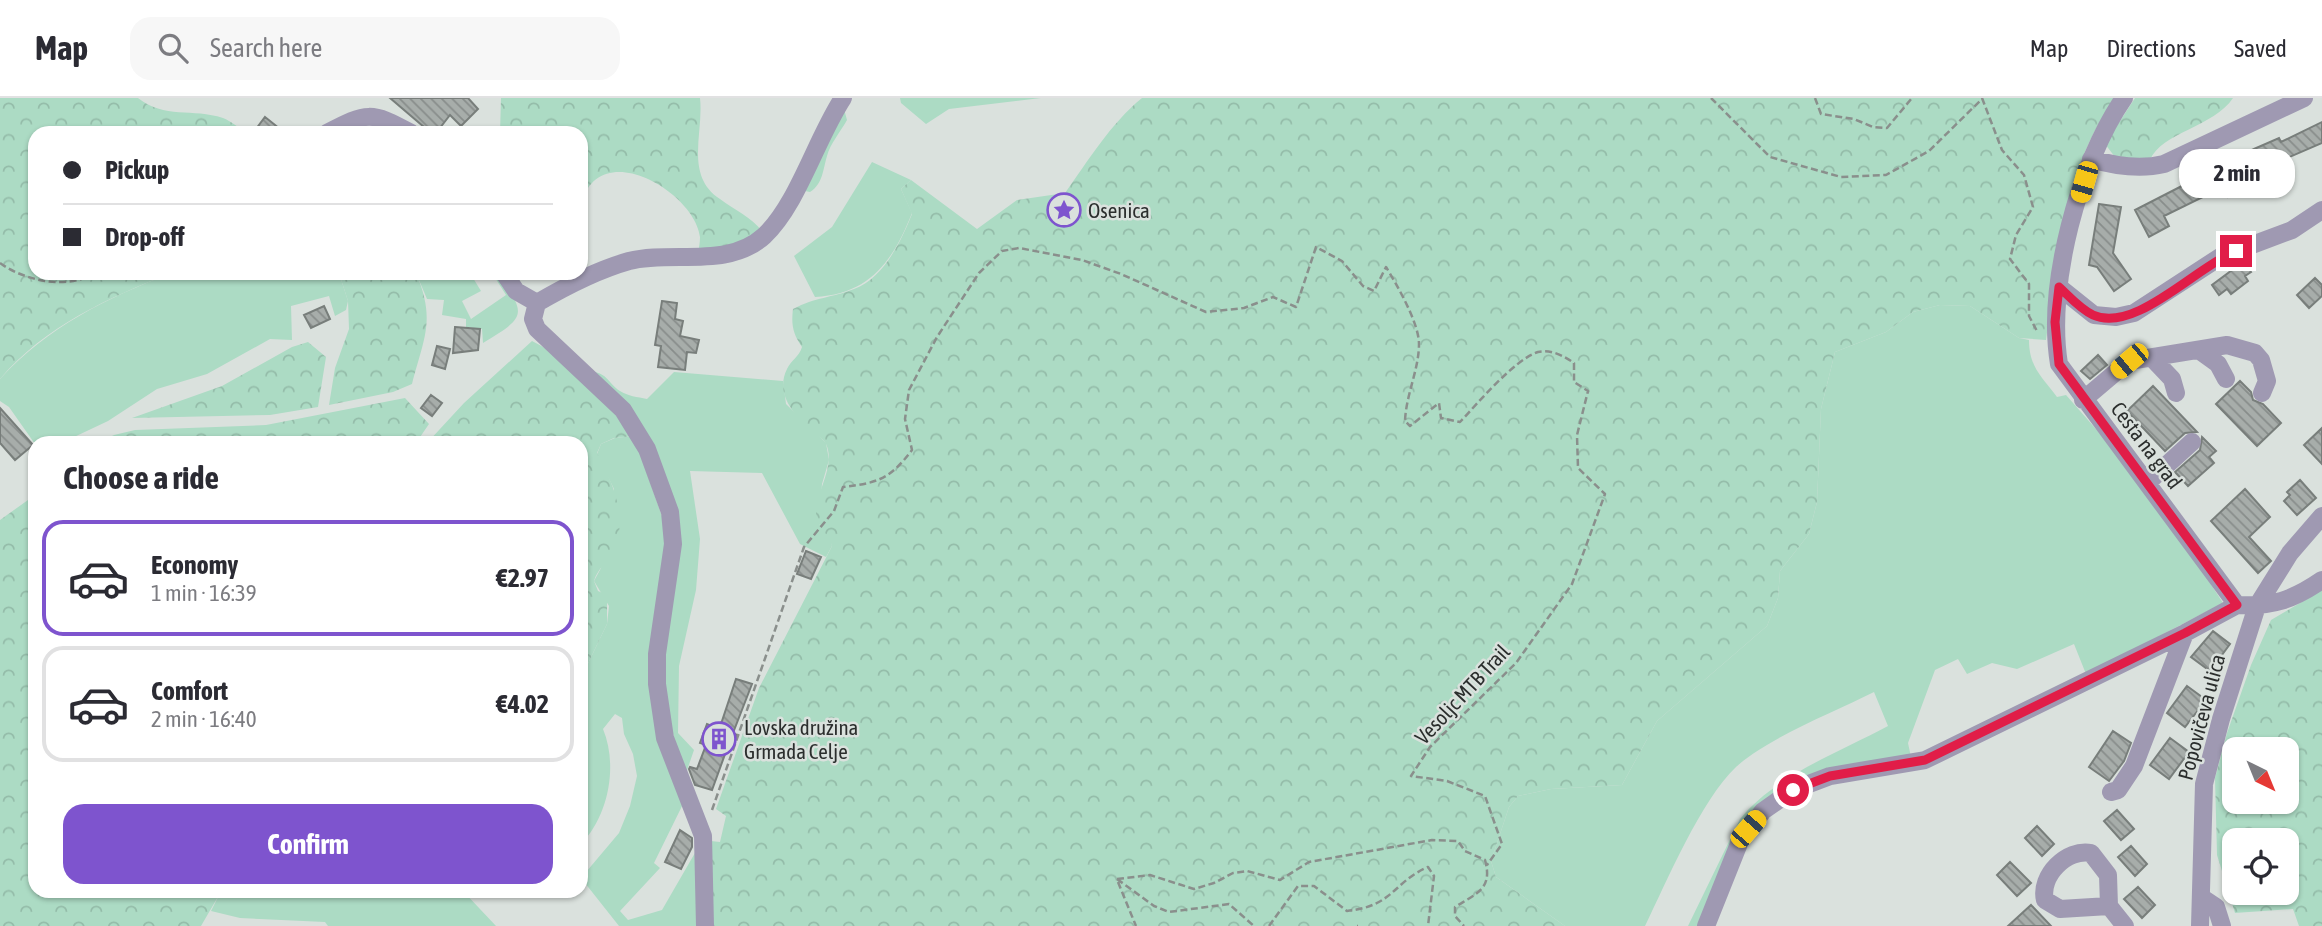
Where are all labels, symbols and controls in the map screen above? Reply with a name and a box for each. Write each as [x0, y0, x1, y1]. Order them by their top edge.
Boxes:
search box [130, 17, 620, 80]
text: Map [35, 29, 88, 67]
icon: search [154, 29, 192, 67]
text: Search here [210, 33, 322, 63]
text: Map [2030, 35, 2068, 62]
text: Directions [2106, 35, 2196, 62]
text: Saved [2234, 35, 2287, 62]
callout: 2 min [2178, 150, 2294, 198]
text: Pickup [105, 155, 169, 185]
car [2069, 159, 2100, 205]
text: 2 min [2214, 160, 2260, 186]
place icon: Osenica [1045, 191, 1083, 229]
place label: Osenica [1088, 198, 1150, 222]
text: Drop-off [105, 222, 185, 252]
route end [2220, 235, 2252, 267]
car [2107, 339, 2152, 383]
street label: Cesta na grad [2107, 397, 2187, 493]
text: Choose a ride [63, 459, 219, 496]
icon: car [67, 547, 130, 610]
text: Economy [151, 550, 238, 580]
text: €2.97 [496, 563, 549, 593]
text: 1 min · 16:39 [151, 580, 257, 606]
street label: Vesoljc MTB Trail [1410, 639, 1515, 749]
street label: Popovičeva ulica [2173, 651, 2229, 783]
icon: car [67, 673, 130, 736]
text: Comfort [151, 676, 228, 706]
text: €4.02 [496, 689, 549, 719]
text: 2 min · 16:40 [151, 706, 257, 732]
place label: Lovska družina Grmada Celje [744, 715, 858, 763]
building icon: Lovska družina Grmada Celje [700, 720, 738, 758]
north arrow [2222, 737, 2300, 814]
map controls [2222, 737, 2299, 905]
route start [1777, 774, 1809, 806]
button: Confirm [63, 804, 553, 884]
car [1727, 806, 1770, 852]
button: locate [2222, 828, 2299, 905]

